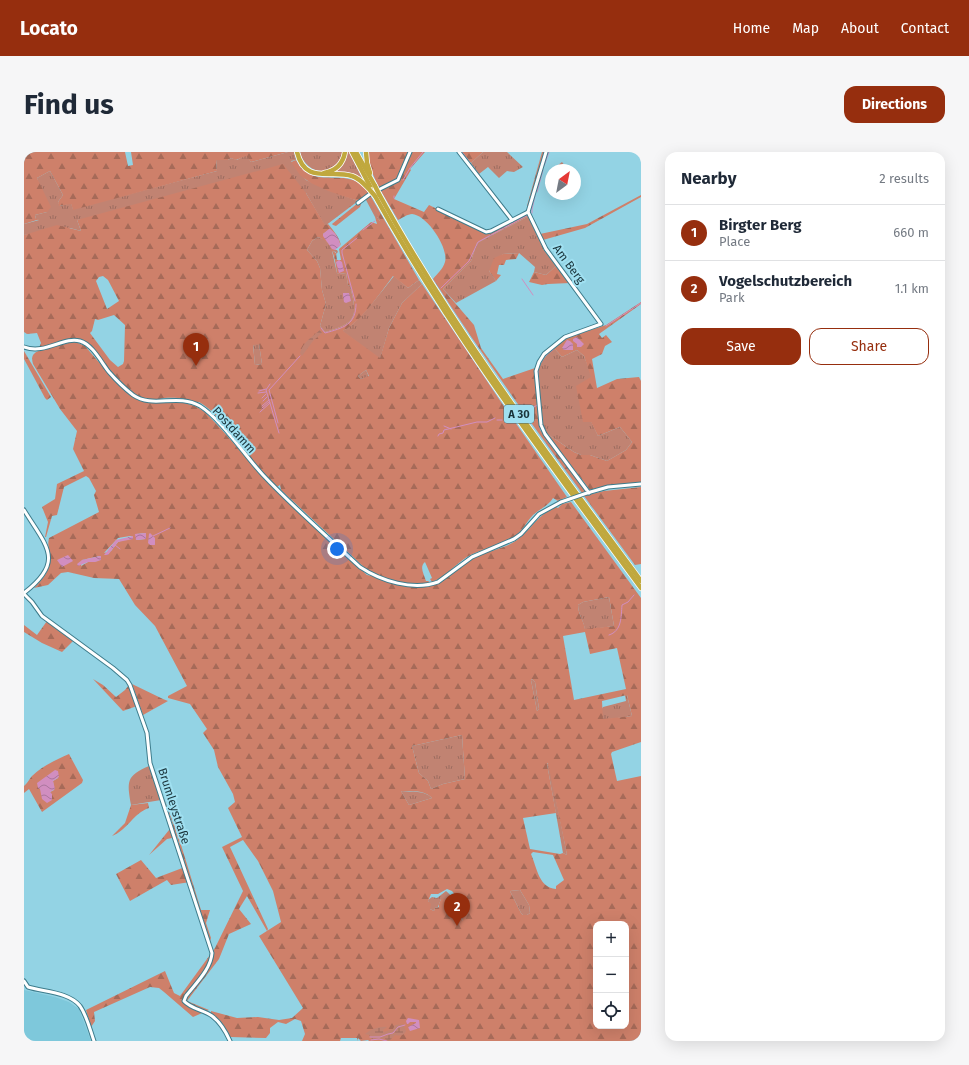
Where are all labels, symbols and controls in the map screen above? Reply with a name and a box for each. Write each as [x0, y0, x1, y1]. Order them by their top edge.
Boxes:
text: Locato [20, 17, 78, 40]
text: Home [733, 20, 770, 37]
text: Map [792, 20, 819, 37]
text: About [841, 20, 879, 37]
text: Contact [901, 20, 949, 37]
button: Directions [844, 86, 945, 123]
text: Find us [24, 88, 114, 121]
north arrow [545, 164, 581, 200]
text: Nearby [681, 168, 736, 189]
text: 2 results [879, 171, 929, 186]
text: Birgter Berg [719, 216, 802, 234]
text: 1 [691, 225, 697, 240]
text: 660 m [893, 225, 929, 240]
text: Place [719, 234, 750, 249]
street label: Am Berg [550, 242, 588, 287]
text: Vogelschutzbereich [719, 272, 852, 290]
text: 2 [691, 281, 697, 296]
text: 1.1 km [895, 281, 929, 296]
text: Park [719, 290, 745, 305]
button: Save [681, 328, 801, 365]
button: Share [809, 328, 929, 365]
pin: 1 [183, 333, 209, 366]
street label: Postdamm [210, 404, 258, 456]
road number: A 30 [504, 405, 534, 423]
your location [327, 539, 347, 559]
street label: Brumleystraße [155, 766, 193, 846]
pin: 2 [444, 893, 470, 926]
map controls [593, 921, 629, 1029]
button: + [593, 921, 629, 957]
button: − [593, 957, 629, 993]
button: locate [593, 993, 629, 1029]

